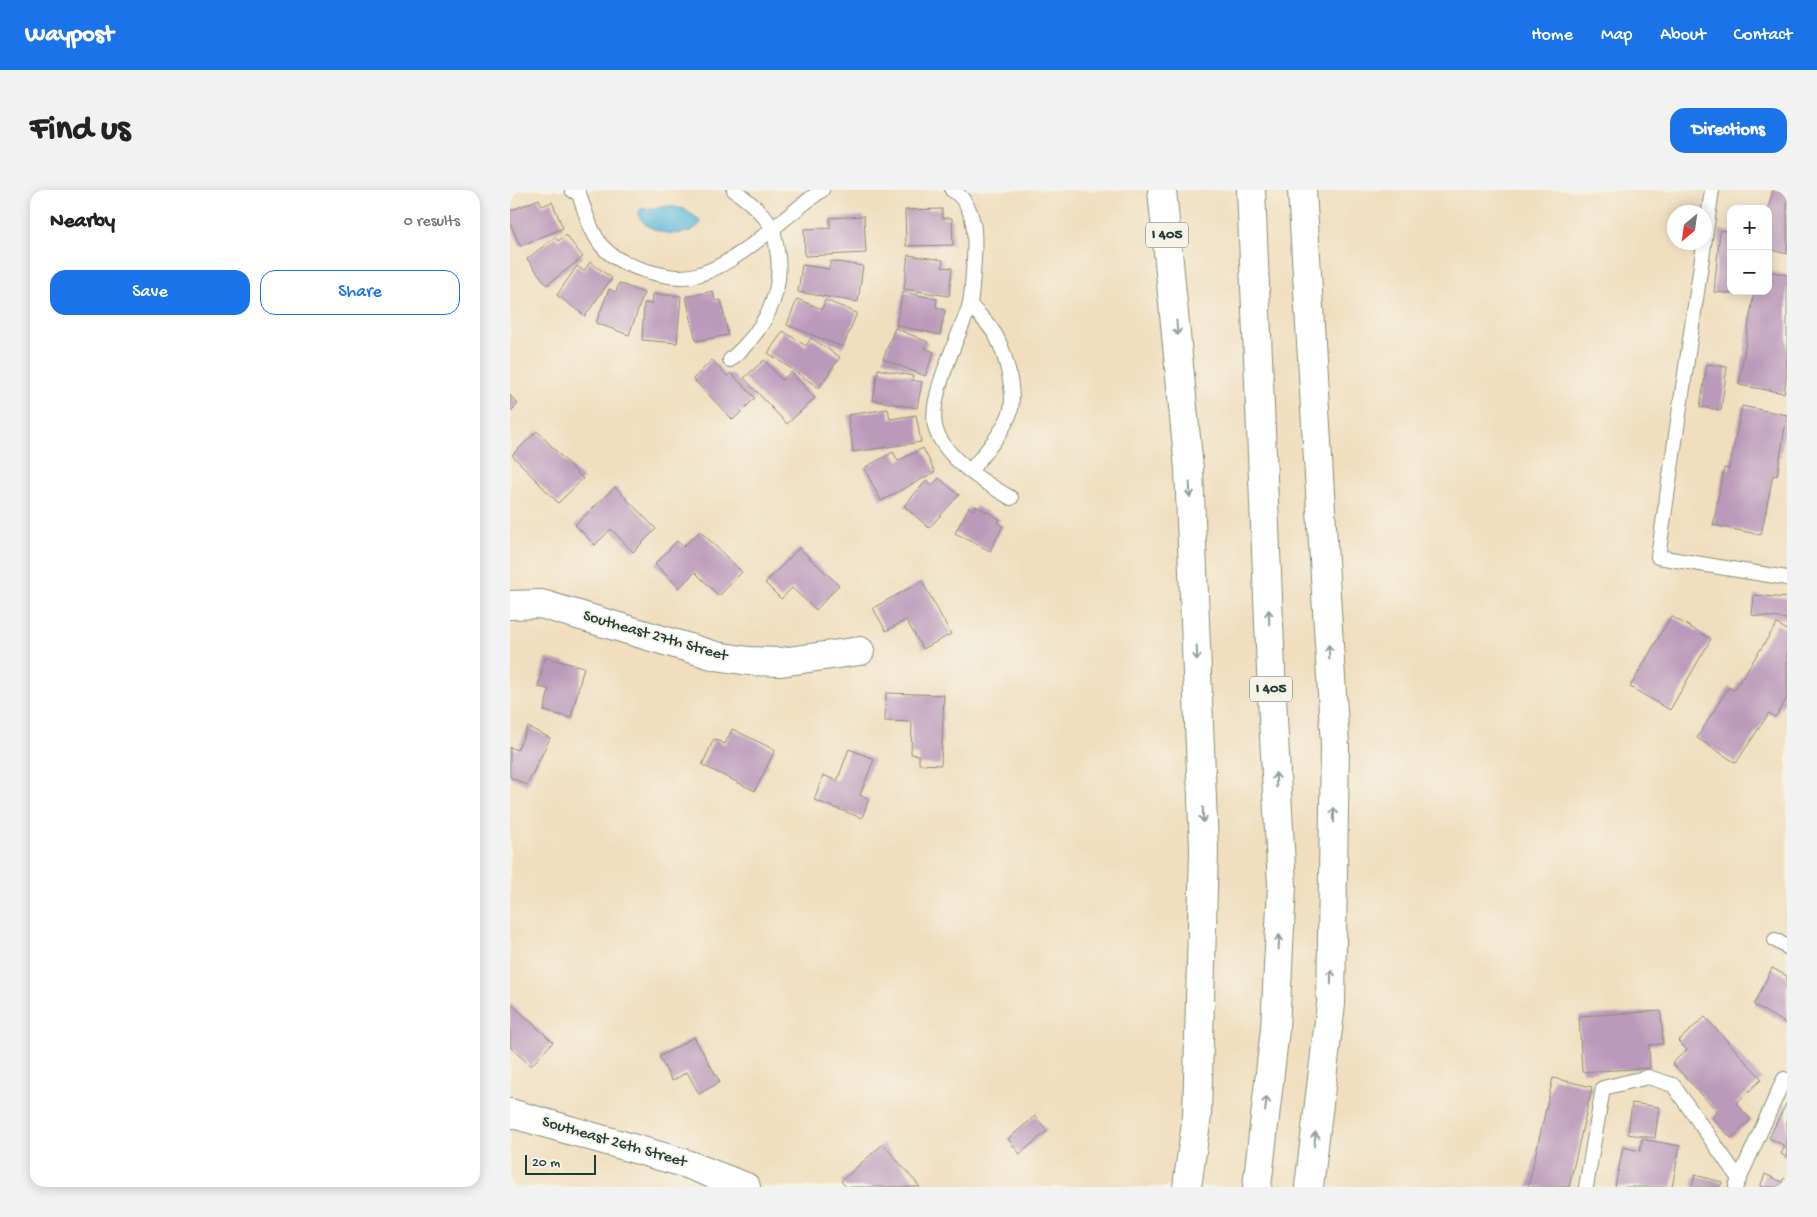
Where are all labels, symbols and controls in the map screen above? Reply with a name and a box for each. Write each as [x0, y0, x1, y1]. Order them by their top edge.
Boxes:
text: Waypost [25, 21, 113, 50]
text: Home [1531, 25, 1573, 46]
text: Map [1601, 25, 1632, 46]
text: About [1660, 25, 1706, 46]
text: Contact [1734, 25, 1792, 46]
button: Directions [1670, 108, 1787, 153]
text: Find us [30, 110, 130, 151]
north arrow [1667, 205, 1712, 250]
map controls [1727, 205, 1772, 295]
button: + [1727, 205, 1772, 250]
text: Nearby [50, 210, 115, 235]
text: 0 results [404, 213, 460, 232]
road number: I 405 [1146, 222, 1188, 248]
button: − [1727, 250, 1772, 295]
button: Save [50, 270, 250, 315]
button: Share [260, 270, 460, 315]
one-way arrow [1172, 320, 1182, 336]
one-way arrow [1185, 482, 1195, 498]
street label: Southeast 27th Street [581, 607, 731, 667]
one-way arrow [1264, 610, 1274, 626]
one-way arrow [1192, 644, 1201, 660]
one-way arrow [1325, 644, 1334, 660]
road number: I 405 [1250, 676, 1292, 702]
one-way arrow [1272, 772, 1281, 788]
one-way arrow [1198, 806, 1208, 823]
one-way arrow [1329, 807, 1339, 823]
one-way arrow [1275, 934, 1284, 950]
one-way arrow [1327, 969, 1336, 985]
one-way arrow [1261, 1096, 1271, 1112]
street label: Southeast 26th Street [540, 1113, 690, 1173]
one-way arrow [1310, 1131, 1320, 1147]
scale bar [525, 1152, 596, 1175]
text: 20 m [532, 1155, 560, 1172]

